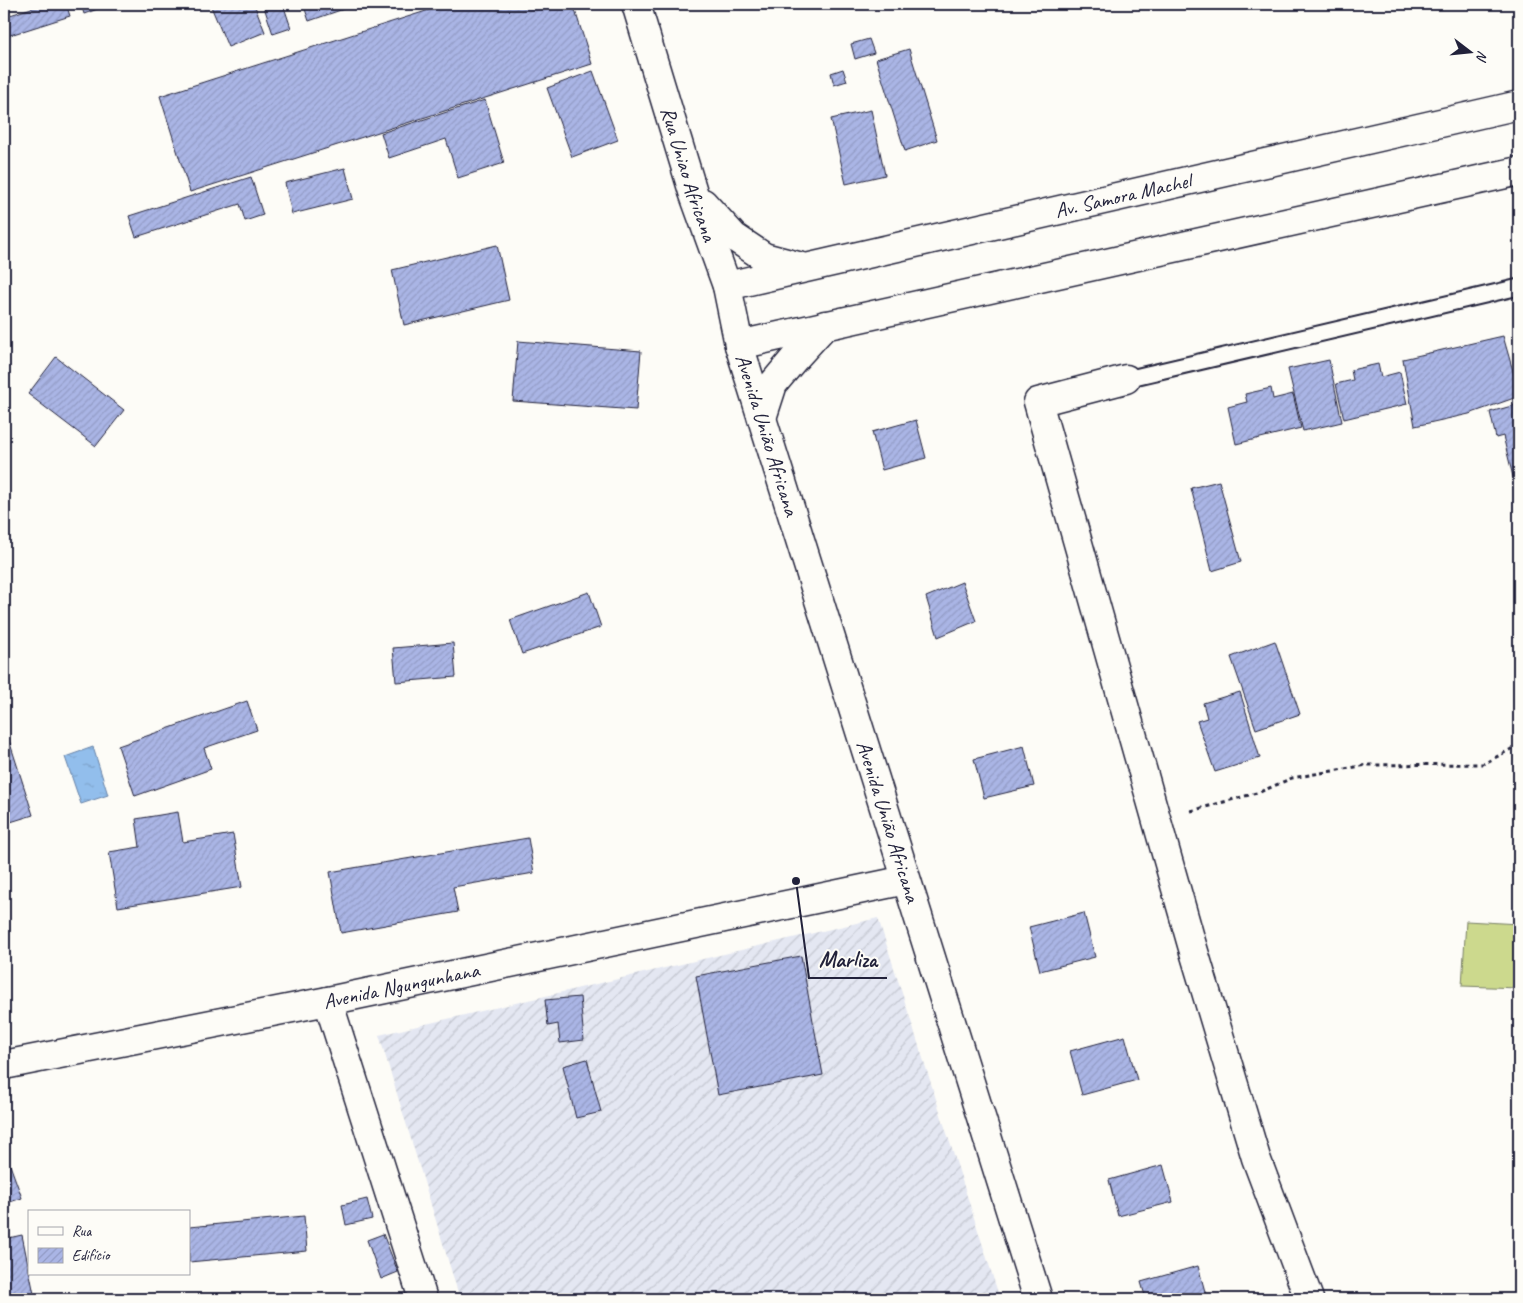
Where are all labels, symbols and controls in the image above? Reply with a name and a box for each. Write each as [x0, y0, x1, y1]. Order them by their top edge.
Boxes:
north arrow [1446, 28, 1496, 78]
text: N [1472, 49, 1491, 64]
street label: Rua Uniao Africana [655, 104, 723, 246]
street label: Av. Samora Machel [1052, 167, 1197, 224]
street label: Avenida União Africana [730, 351, 805, 521]
street label: Avenida União Africana [851, 737, 926, 907]
callout: Marliza [809, 941, 887, 978]
text: Marliza [819, 946, 879, 974]
street label: Avenida Ngungunhana [321, 956, 483, 1015]
legend [28, 1210, 190, 1276]
text: Rua [72, 1222, 92, 1241]
text: Edifício [72, 1246, 111, 1265]

